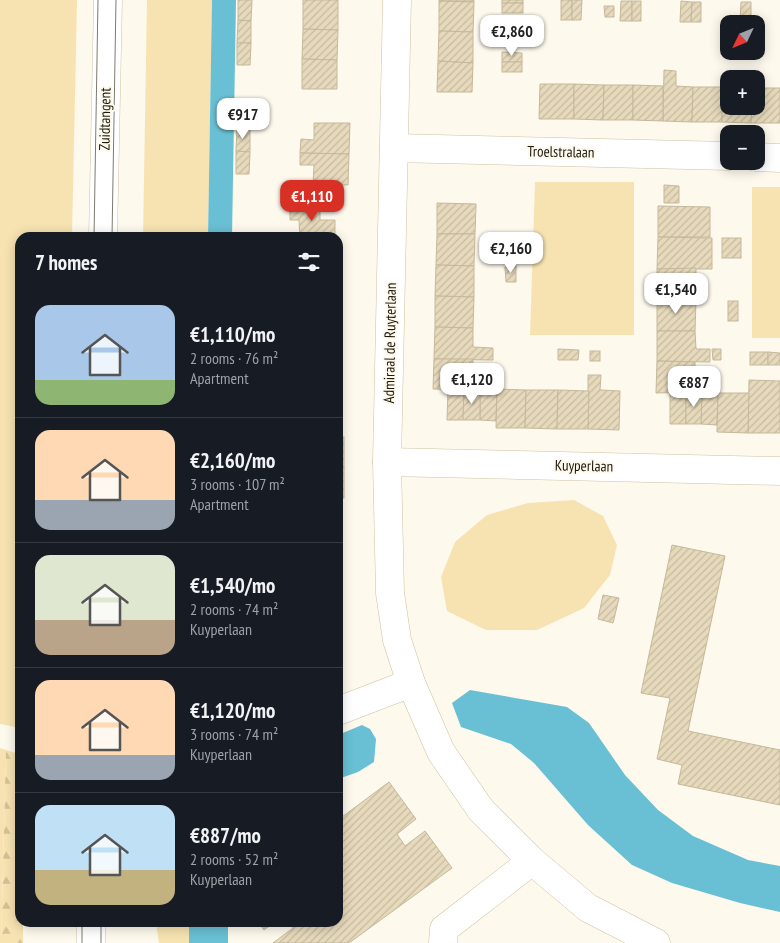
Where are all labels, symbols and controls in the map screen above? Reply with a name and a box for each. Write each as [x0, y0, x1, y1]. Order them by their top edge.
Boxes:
pin: €2,860 [471, 15, 553, 57]
north arrow [720, 15, 765, 60]
map controls [720, 15, 765, 170]
text: €2,860 [491, 21, 533, 41]
button: + [720, 70, 765, 115]
street label: Zuidtangent [94, 87, 115, 151]
pin: €917 [213, 98, 273, 140]
text: €917 [228, 104, 258, 124]
button: − [720, 125, 765, 170]
street label: Troelstralaan [527, 141, 595, 162]
pin: €1,110 [271, 180, 353, 222]
text: €1,110 [291, 186, 333, 206]
pin: €2,160 [470, 232, 552, 274]
text: €2,160 [490, 238, 532, 258]
icon: filters [295, 248, 323, 276]
text: 7 homes [35, 249, 97, 276]
pin: €1,540 [635, 272, 717, 315]
text: €1,540 [655, 279, 697, 299]
street label: Admiraal de Ruyterlaan [379, 282, 400, 404]
text: €1,110/mo [190, 321, 275, 348]
icon: home [75, 325, 135, 385]
text: 2 rooms · 76 m² [190, 348, 278, 368]
pin: €1,120 [431, 362, 513, 405]
pin: €887 [664, 366, 724, 408]
text: Apartment [190, 368, 249, 388]
text: €1,120 [451, 369, 493, 389]
text: €887 [679, 372, 709, 392]
text: €2,160/mo [190, 447, 275, 474]
icon: home [75, 450, 135, 510]
street label: Kuyperlaan [555, 455, 613, 476]
text: 3 rooms · 107 m² [190, 474, 285, 494]
text: Apartment [190, 494, 249, 514]
text: €1,540/mo [190, 572, 275, 599]
icon: home [75, 575, 135, 635]
text: 2 rooms · 74 m² [190, 599, 278, 619]
text: Kuyperlaan [190, 619, 252, 639]
text: €1,120/mo [190, 697, 275, 724]
icon: home [75, 700, 135, 760]
text: 3 rooms · 74 m² [190, 724, 278, 744]
text: Kuyperlaan [190, 744, 252, 764]
text: €887/mo [190, 822, 261, 849]
icon: home [75, 825, 135, 885]
text: 2 rooms · 52 m² [190, 849, 278, 869]
text: Kuyperlaan [190, 869, 252, 889]

